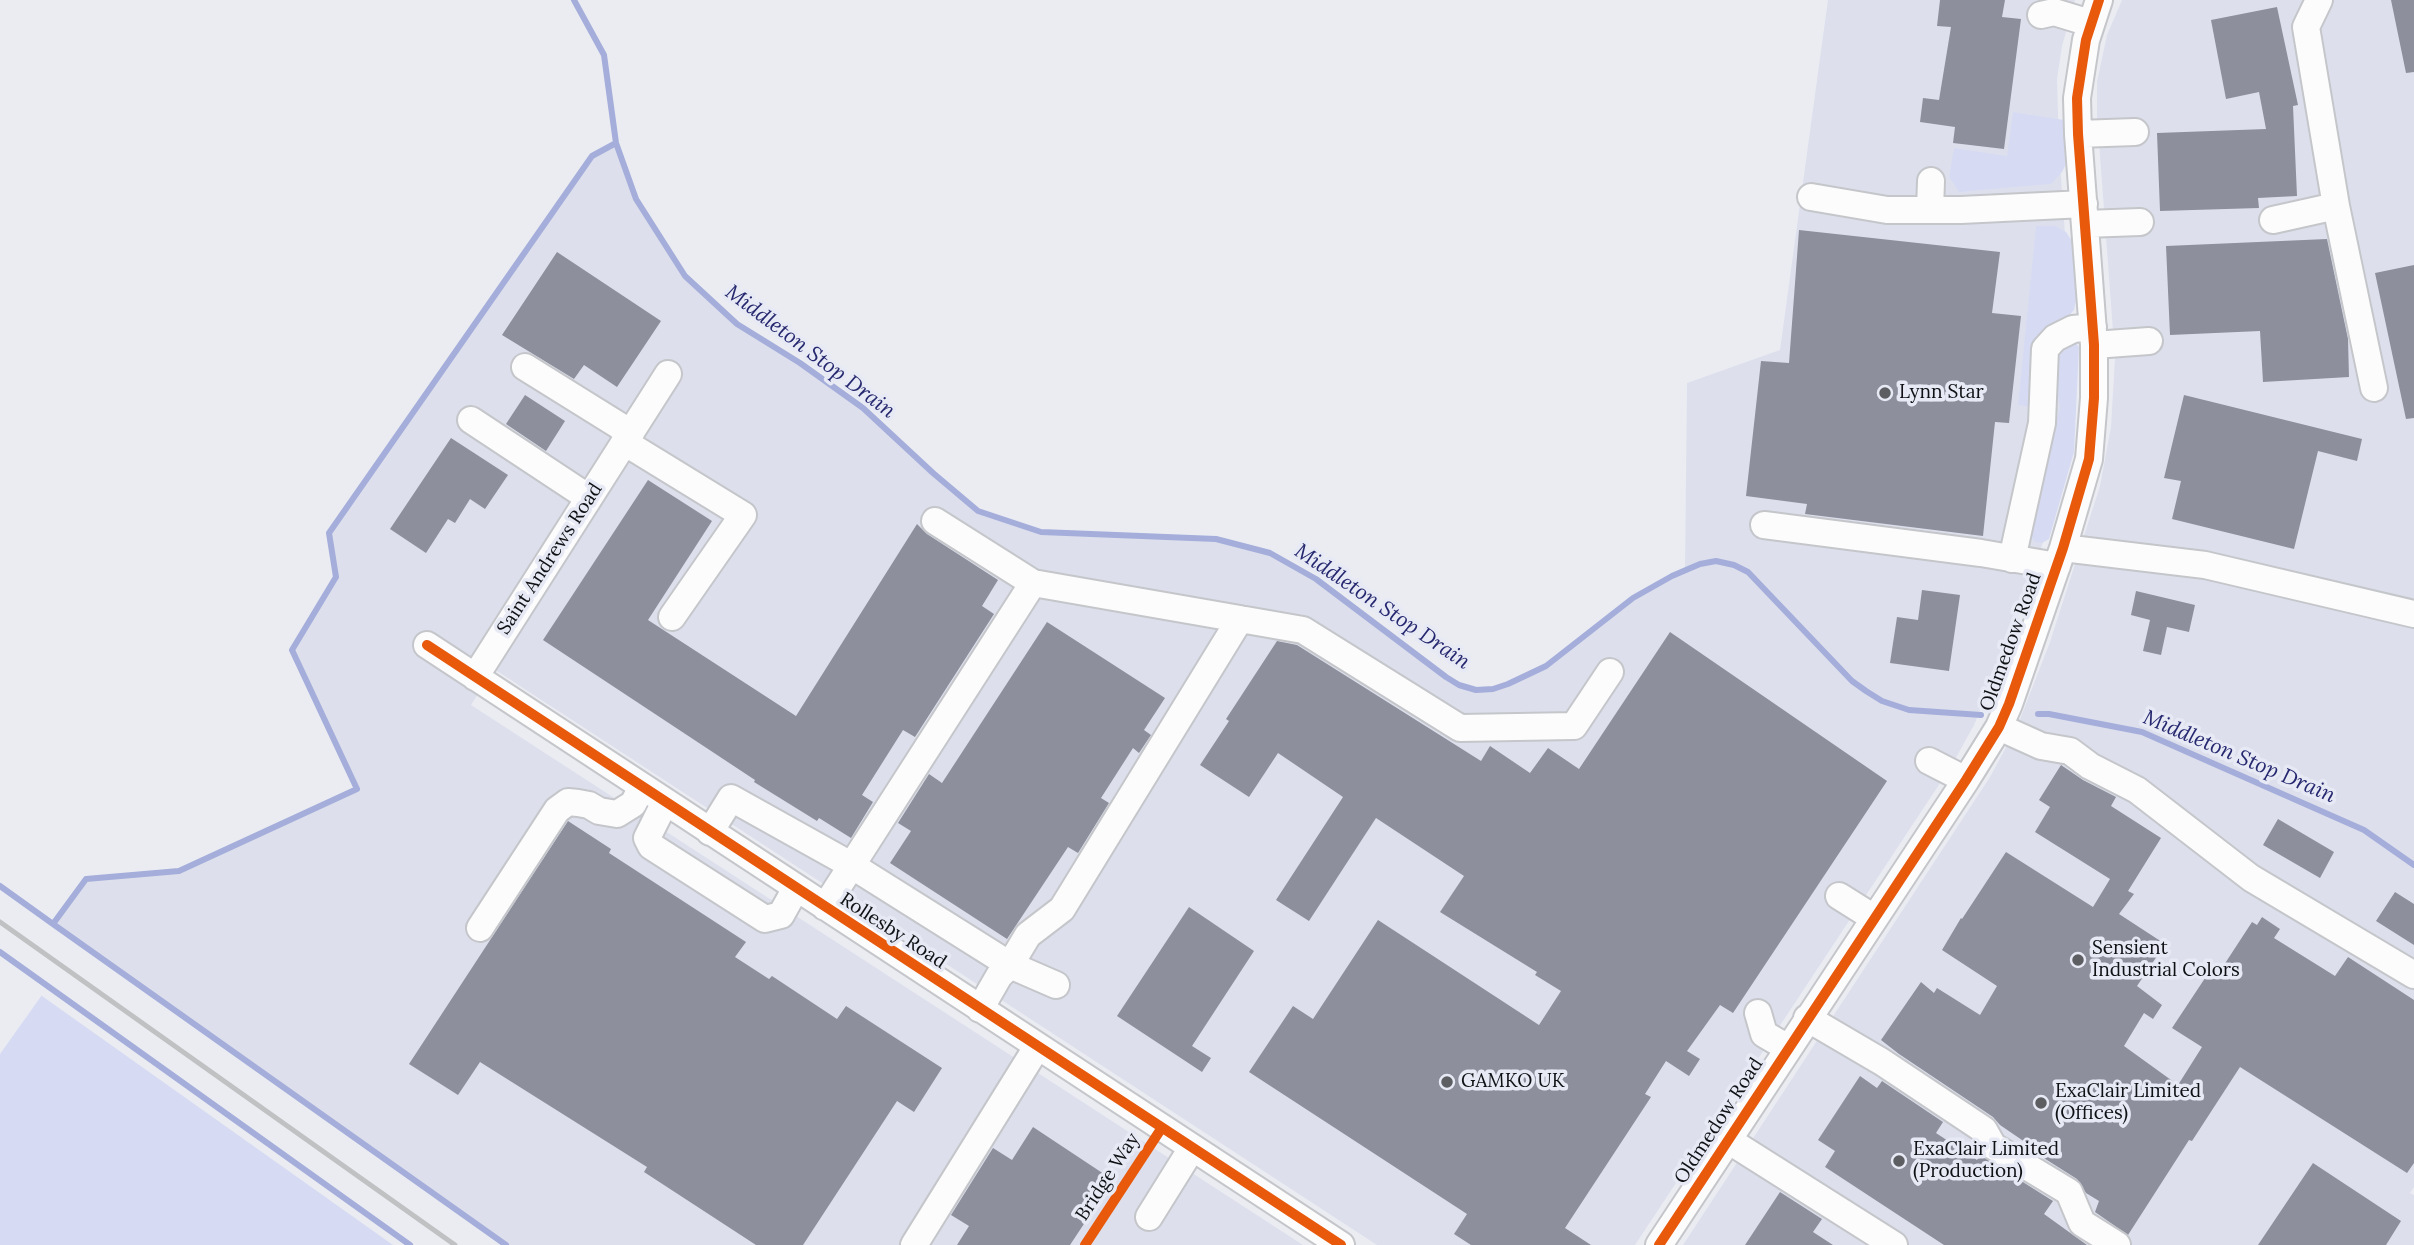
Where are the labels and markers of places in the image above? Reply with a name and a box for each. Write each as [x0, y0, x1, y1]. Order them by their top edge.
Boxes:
place label: Lynn Star [1899, 382, 1984, 404]
marker: Lynn Star [1877, 385, 1893, 401]
place label: Sensient Industrial Colors [2092, 938, 2240, 982]
marker: Sensient Industrial Colors [2070, 952, 2086, 968]
place label: GAMKO UK [1461, 1071, 1565, 1093]
marker: GAMKO UK [1439, 1074, 1455, 1090]
place label: ExaClair Limited (Offices) [2055, 1081, 2201, 1125]
marker: ExaClair Limited (Offices) [2033, 1095, 2049, 1111]
place label: ExaClair Limited (Production) [1913, 1139, 2059, 1183]
marker: ExaClair Limited (Production) [1891, 1153, 1907, 1169]

